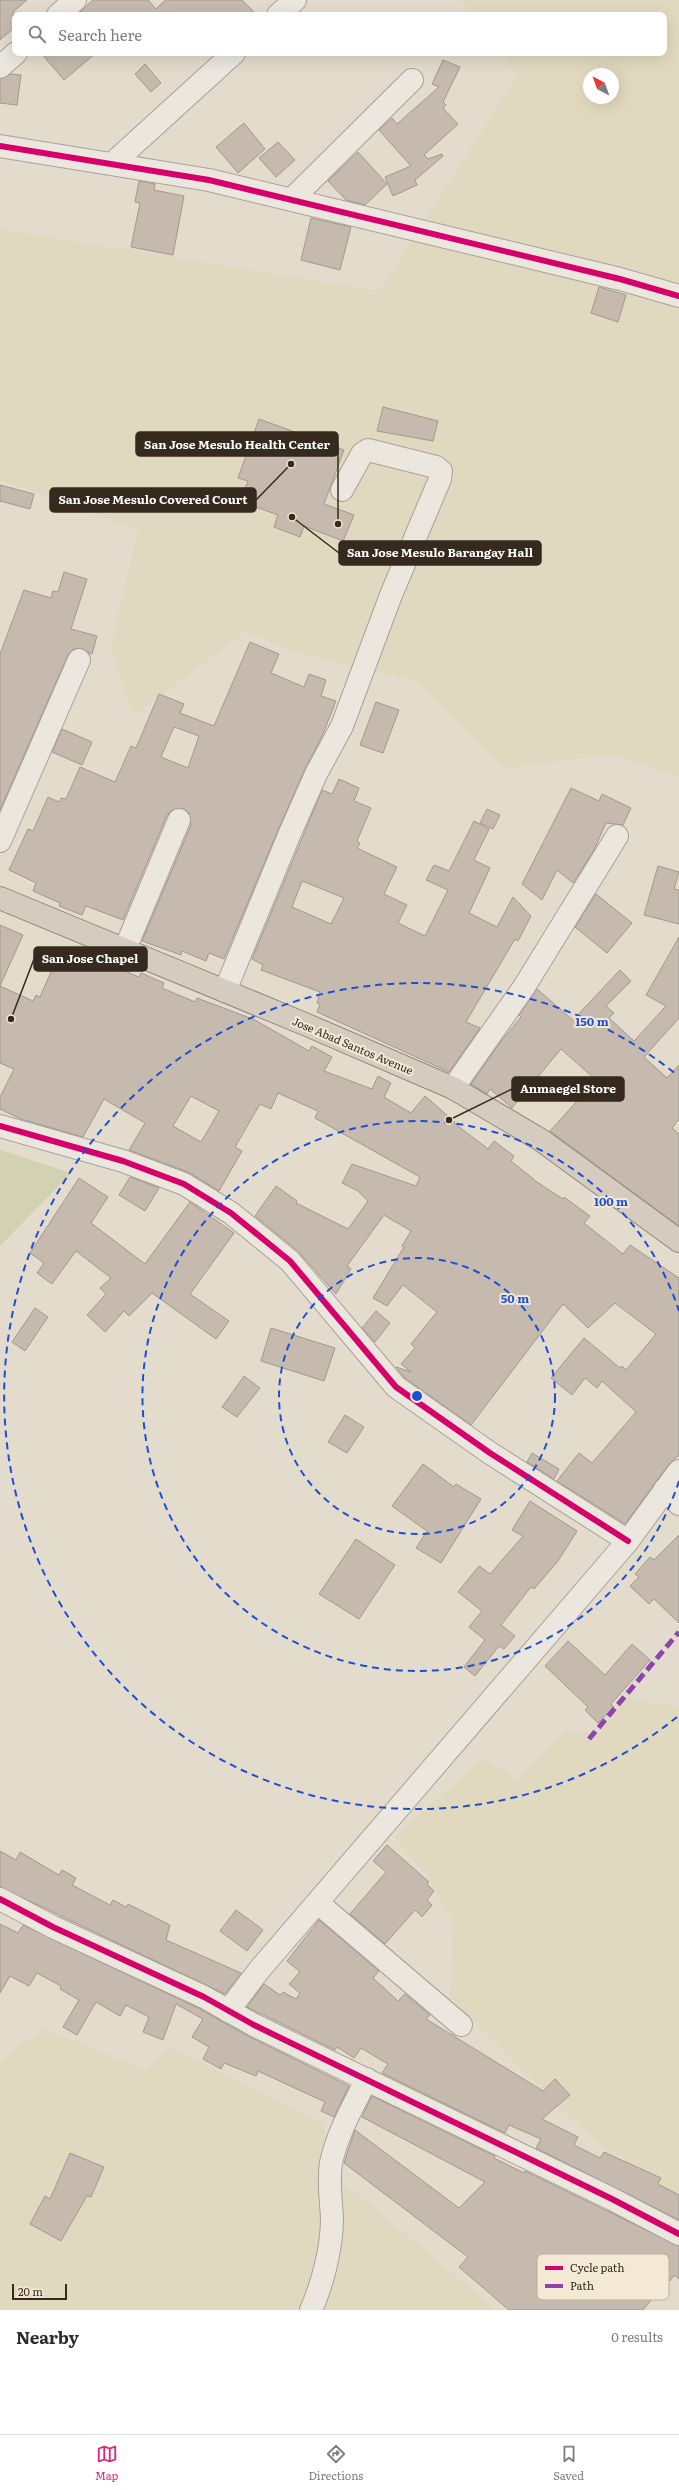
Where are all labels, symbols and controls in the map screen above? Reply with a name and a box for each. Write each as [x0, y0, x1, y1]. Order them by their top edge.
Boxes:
search box [12, 12, 667, 56]
icon: search [26, 23, 48, 45]
text: Search here [58, 23, 142, 46]
north arrow [583, 68, 619, 104]
callout: San Jose Mesulo Health Center [136, 432, 338, 456]
text: San Jose Mesulo Health Center [144, 435, 330, 453]
callout: San Jose Mesulo Covered Court [50, 488, 256, 512]
text: San Jose Mesulo Covered Court [58, 490, 248, 508]
callout: San Jose Mesulo Barangay Hall [339, 541, 541, 565]
text: San Jose Mesulo Barangay Hall [347, 543, 534, 561]
callout: San Jose Chapel [34, 947, 147, 971]
text: San Jose Chapel [42, 949, 139, 967]
street label: Jose Abad Santos Avenue [290, 1012, 416, 1078]
text: 150 m [575, 1012, 609, 1030]
callout: Anmaegel Store [512, 1077, 624, 1101]
text: Anmaegel Store [520, 1079, 616, 1097]
text: 100 m [594, 1192, 628, 1210]
text: 50 m [501, 1289, 529, 1307]
centre of rings [410, 1389, 424, 1403]
legend [537, 2254, 669, 2300]
text: Cycle path [570, 2259, 625, 2275]
text: Path [570, 2277, 594, 2293]
scale bar [12, 2282, 67, 2301]
text: 20 m [18, 2283, 43, 2299]
text: Nearby [16, 2324, 79, 2349]
text: 0 results [611, 2327, 663, 2346]
tab: Map [95, 2443, 118, 2483]
tab: Directions [308, 2443, 363, 2483]
tab: Saved [553, 2443, 584, 2483]

